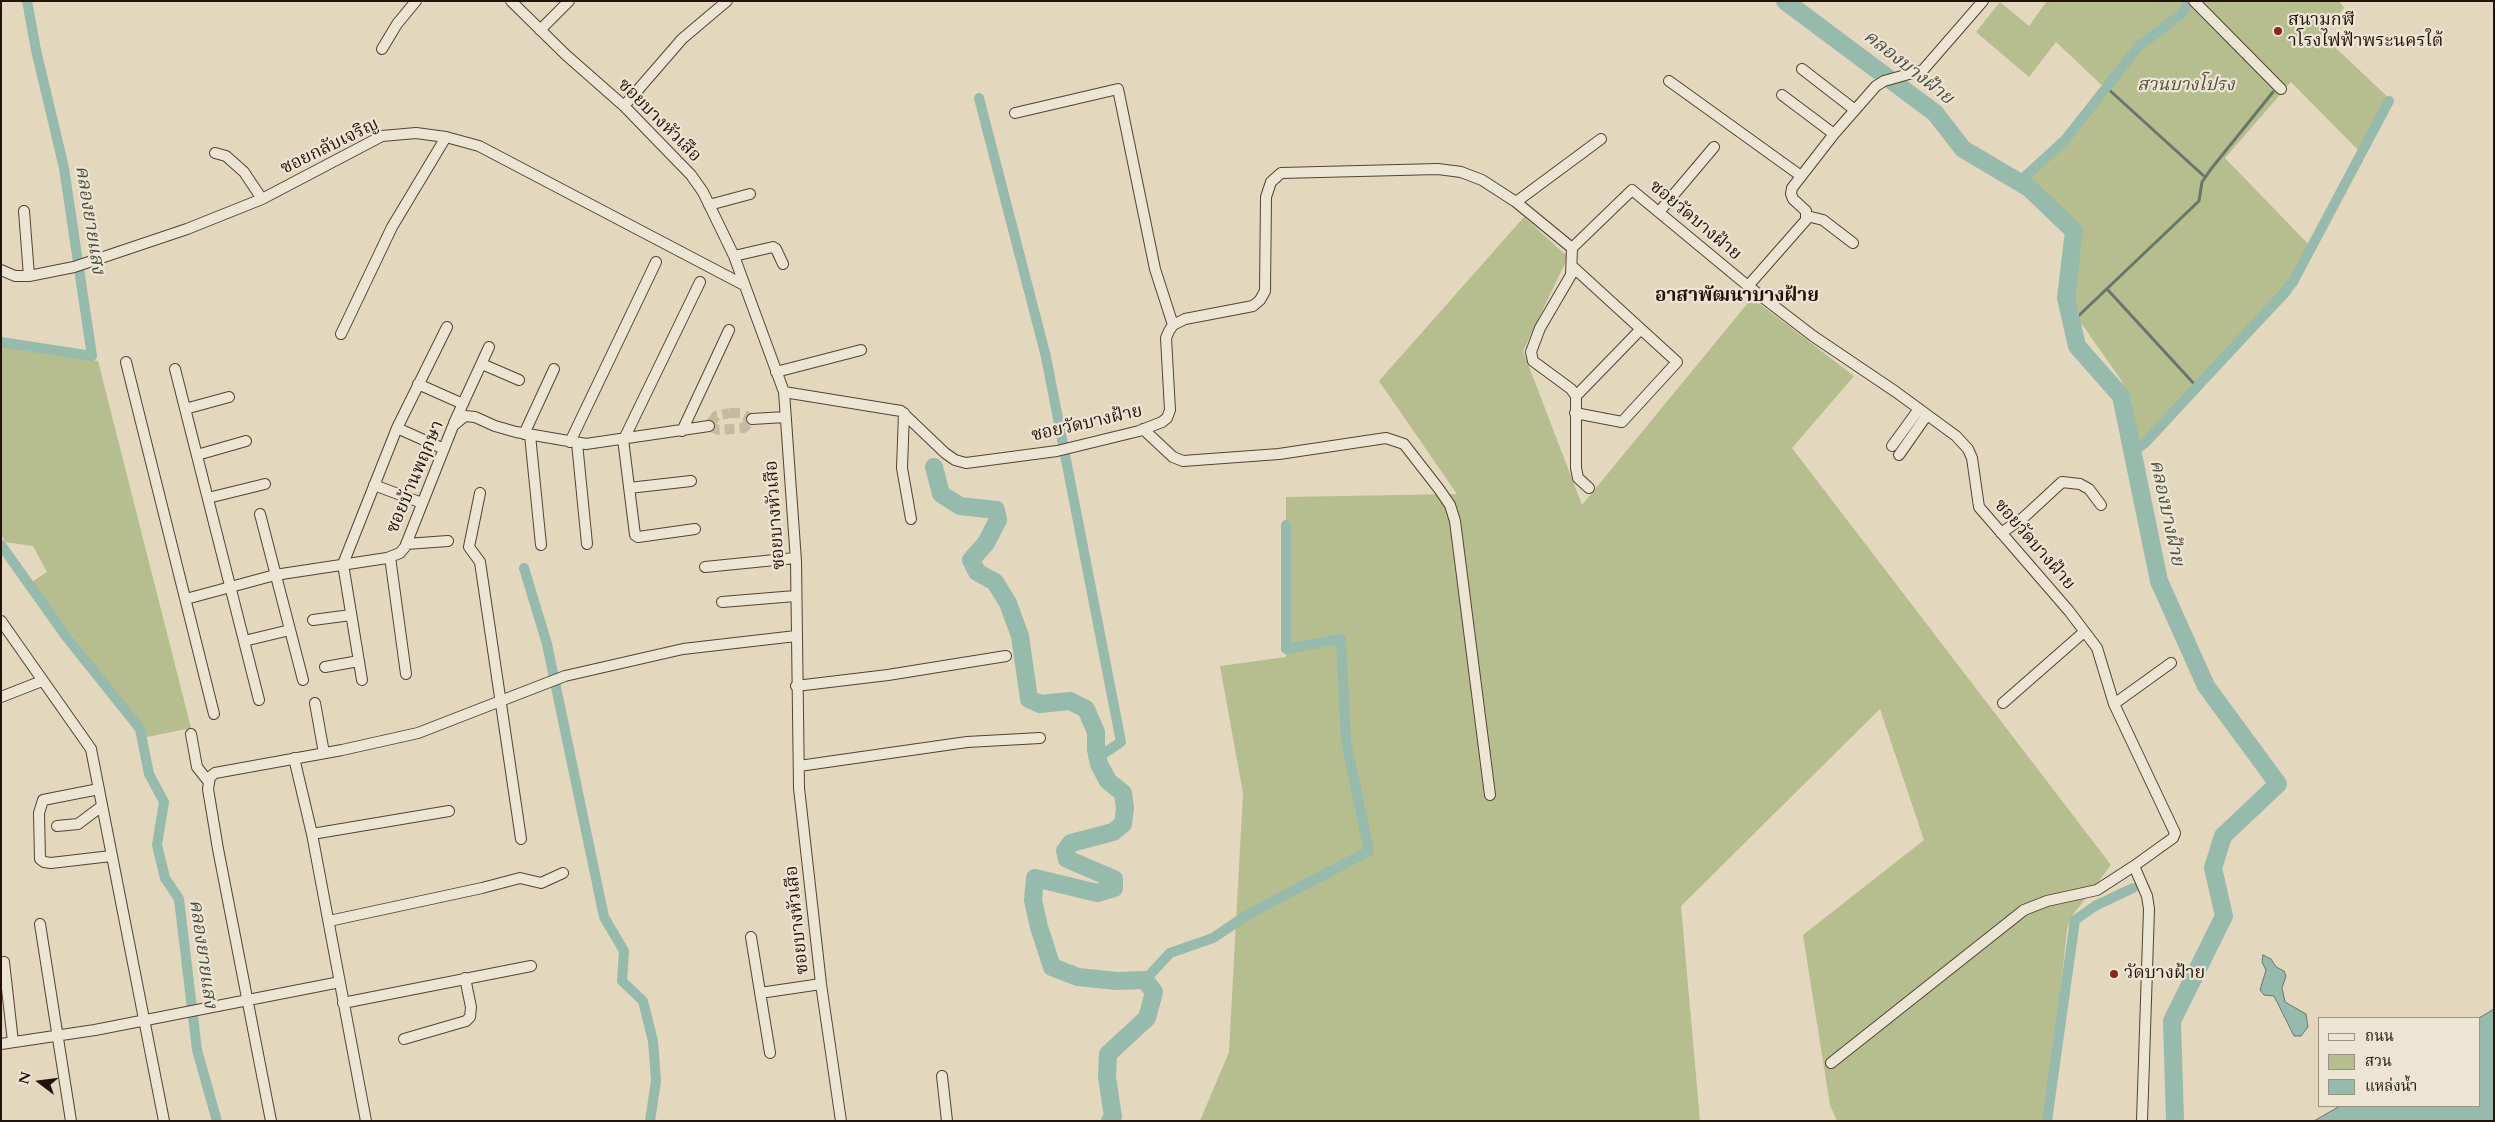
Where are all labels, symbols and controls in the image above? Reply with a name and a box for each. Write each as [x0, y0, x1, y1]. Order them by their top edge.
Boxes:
place label: สนามกฬี าโรงไฟฟ้าพระนครใต้ [2288, 10, 2443, 52]
marker: สนามกฬี าโรงไฟฟ้าพระนครใต้ [2272, 25, 2284, 37]
water label: คลองบางฝ้าย [1858, 26, 1958, 110]
street label: ซอยบางหัวเสือ [613, 75, 705, 167]
park label: สวนบางโปรง [2137, 75, 2235, 97]
street label: ซอยกลับเจริญ [277, 114, 383, 180]
water label: คลองยายแสง [69, 164, 109, 276]
street label: ซอยวัดบางฝ้าย [1645, 176, 1745, 266]
district label: อาสาพัฒนาบางฝ้าย [1655, 286, 1819, 308]
street label: ซอยวัดบางฝ้าย [1029, 401, 1145, 447]
street label: ซอยบ้านพฤกษา [383, 417, 449, 537]
water label: คลองบางฝ้าย [2144, 458, 2188, 568]
street label: ซอยบางหัวเสือ [761, 460, 791, 570]
street label: ซอยวัดบางฝ้าย [1989, 495, 2079, 595]
street label: ซอยบางหัวเสือ [782, 864, 814, 976]
water label: คลองยายแสง [183, 898, 221, 1010]
place label: วัดบางฝ้าย [2124, 963, 2205, 985]
marker: วัดบางฝ้าย [2108, 968, 2120, 980]
legend [2318, 1017, 2480, 1107]
text: ถนน [2365, 1026, 2394, 1046]
text: สวน [2365, 1051, 2392, 1071]
north arrow [15, 1057, 65, 1107]
text: N [14, 1070, 36, 1086]
text: แหล่งน้ำ [2365, 1076, 2417, 1096]

